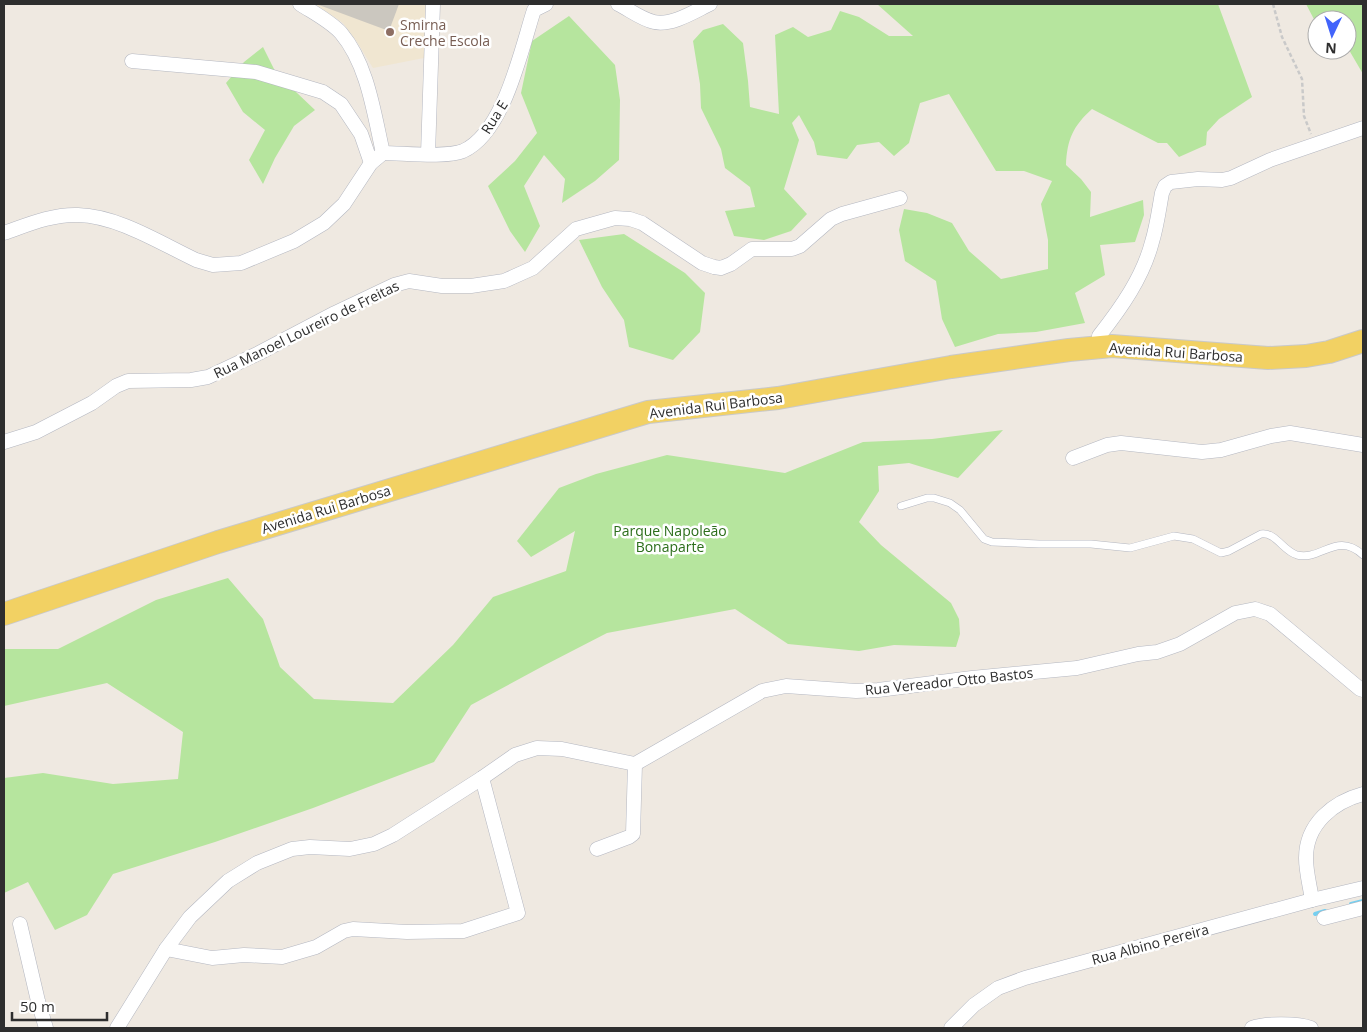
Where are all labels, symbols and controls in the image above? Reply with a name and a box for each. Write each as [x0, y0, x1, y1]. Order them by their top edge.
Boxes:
north arrow [1307, 10, 1357, 60]
place label: Smirna Creche Escola [400, 15, 490, 50]
marker: Smirna Creche Escola [384, 26, 396, 38]
text: N [1325, 39, 1337, 58]
street label: Rua E [476, 97, 512, 137]
street label: Rua Manoel Loureiro de Freitas [210, 276, 402, 382]
street label: Avenida Rui Barbosa [1108, 338, 1244, 366]
street label: Avenida Rui Barbosa [648, 387, 784, 423]
street label: Avenida Rui Barbosa [259, 480, 393, 538]
park label: Parque Napoleão Bonaparte [613, 521, 727, 556]
street label: Rua Vereador Otto Bastos [864, 663, 1034, 699]
street label: Rua Albino Pereira [1089, 919, 1211, 969]
scale bar [12, 990, 108, 1022]
text: 50 m [20, 996, 55, 1016]

